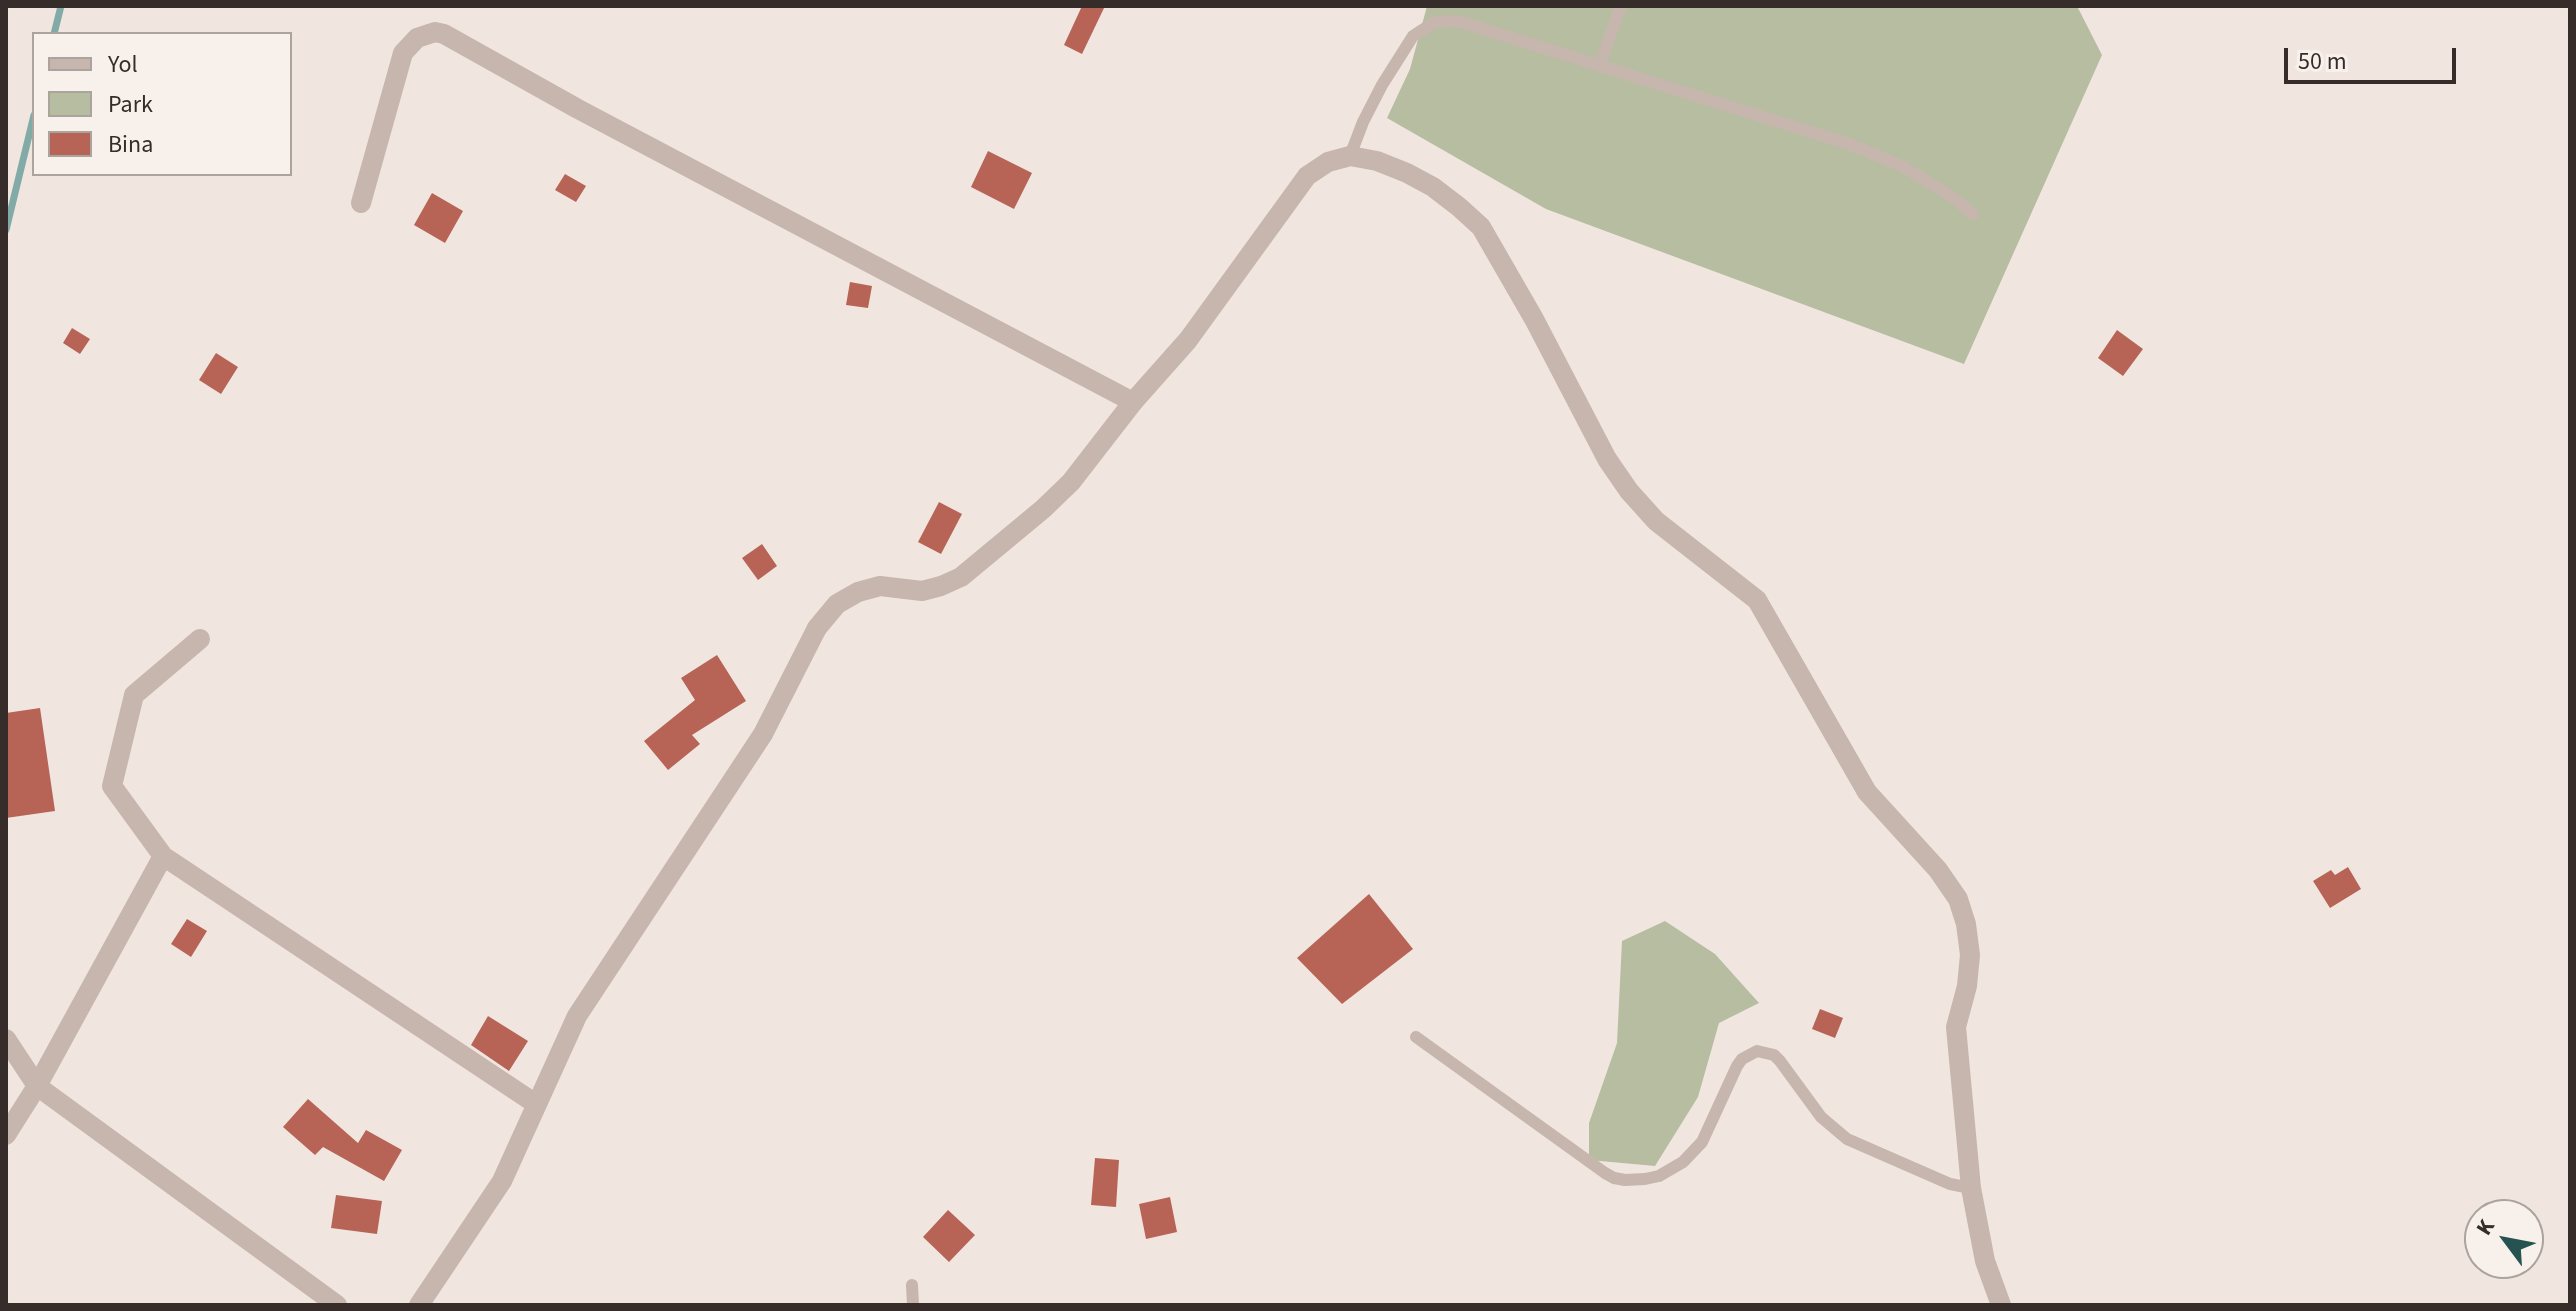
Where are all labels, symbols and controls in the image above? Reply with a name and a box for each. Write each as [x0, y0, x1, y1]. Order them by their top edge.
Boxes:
legend [32, 32, 292, 176]
scale bar [2288, 32, 2460, 82]
text: 50 m [2298, 44, 2347, 79]
text: Yol [108, 47, 138, 82]
text: Park [108, 87, 153, 122]
text: Bina [108, 127, 153, 162]
north arrow [2464, 1199, 2544, 1279]
text: K [2468, 1213, 2502, 1242]

